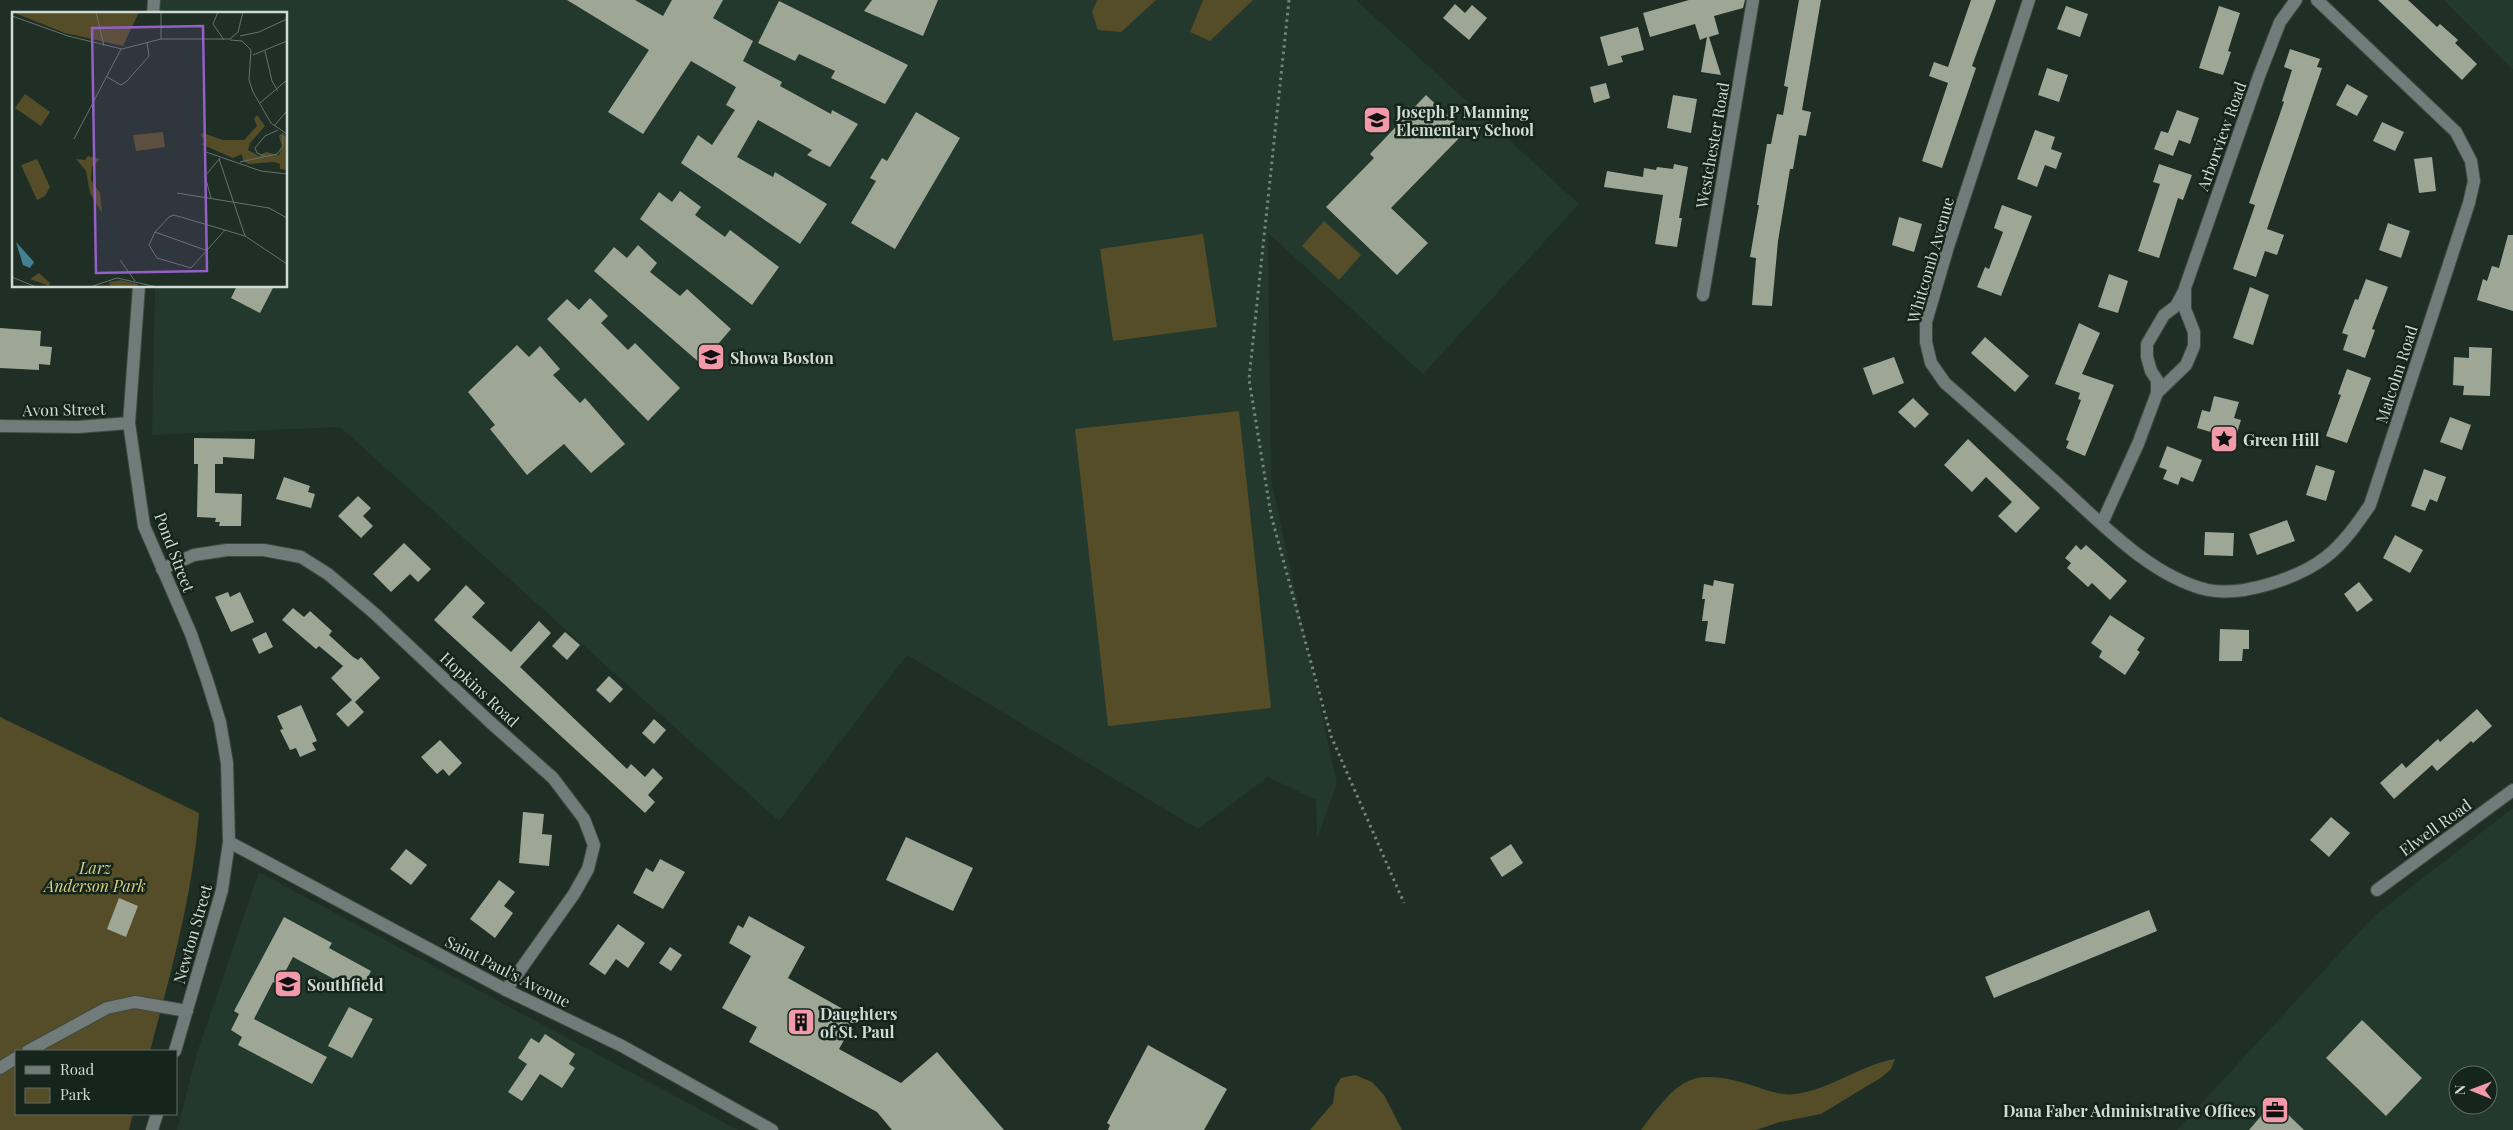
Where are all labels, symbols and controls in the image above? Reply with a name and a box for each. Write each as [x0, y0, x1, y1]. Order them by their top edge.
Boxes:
inset map [12, 12, 288, 288]
street label: Arborview Road [2191, 79, 2250, 194]
street label: Westchester Road [1690, 80, 1733, 211]
place label: Joseph P Manning Elementary School [1395, 101, 1534, 140]
school or university icon: Joseph P Manning Elementary School [1362, 105, 1392, 135]
street label: Whitcomb Avenue [1902, 195, 1958, 326]
street label: Malcolm Road [2370, 322, 2422, 426]
school or university icon: Showa Boston [696, 342, 726, 372]
place label: Showa Boston [730, 347, 834, 368]
street label: Avon Street [21, 398, 106, 420]
place icon: Green Hill [2209, 424, 2239, 454]
place label: Green Hill [2243, 429, 2320, 450]
street label: Pond Street [150, 509, 200, 595]
street label: Hopkins Road [436, 647, 524, 731]
street label: Elwell Road [2395, 794, 2475, 860]
park label: Larz Anderson Park [42, 857, 146, 896]
street label: Newton Street [168, 882, 216, 986]
street label: Saint Paul's Avenue [442, 930, 574, 1012]
school or university icon: Southfield [273, 969, 303, 999]
place label: Southfield [307, 974, 384, 995]
place label: Daughters of St. Paul [820, 1003, 897, 1042]
building icon: Daughters of St. Paul [786, 1007, 816, 1037]
legend [15, 1050, 178, 1115]
text: Road [60, 1059, 94, 1079]
north arrow [2448, 1065, 2498, 1115]
text: Park [60, 1084, 92, 1104]
text: N [2450, 1085, 2469, 1095]
office icon: Dana Faber Administrative Offices [2260, 1095, 2290, 1125]
place label: Dana Faber Administrative Offices [2003, 1100, 2256, 1121]

